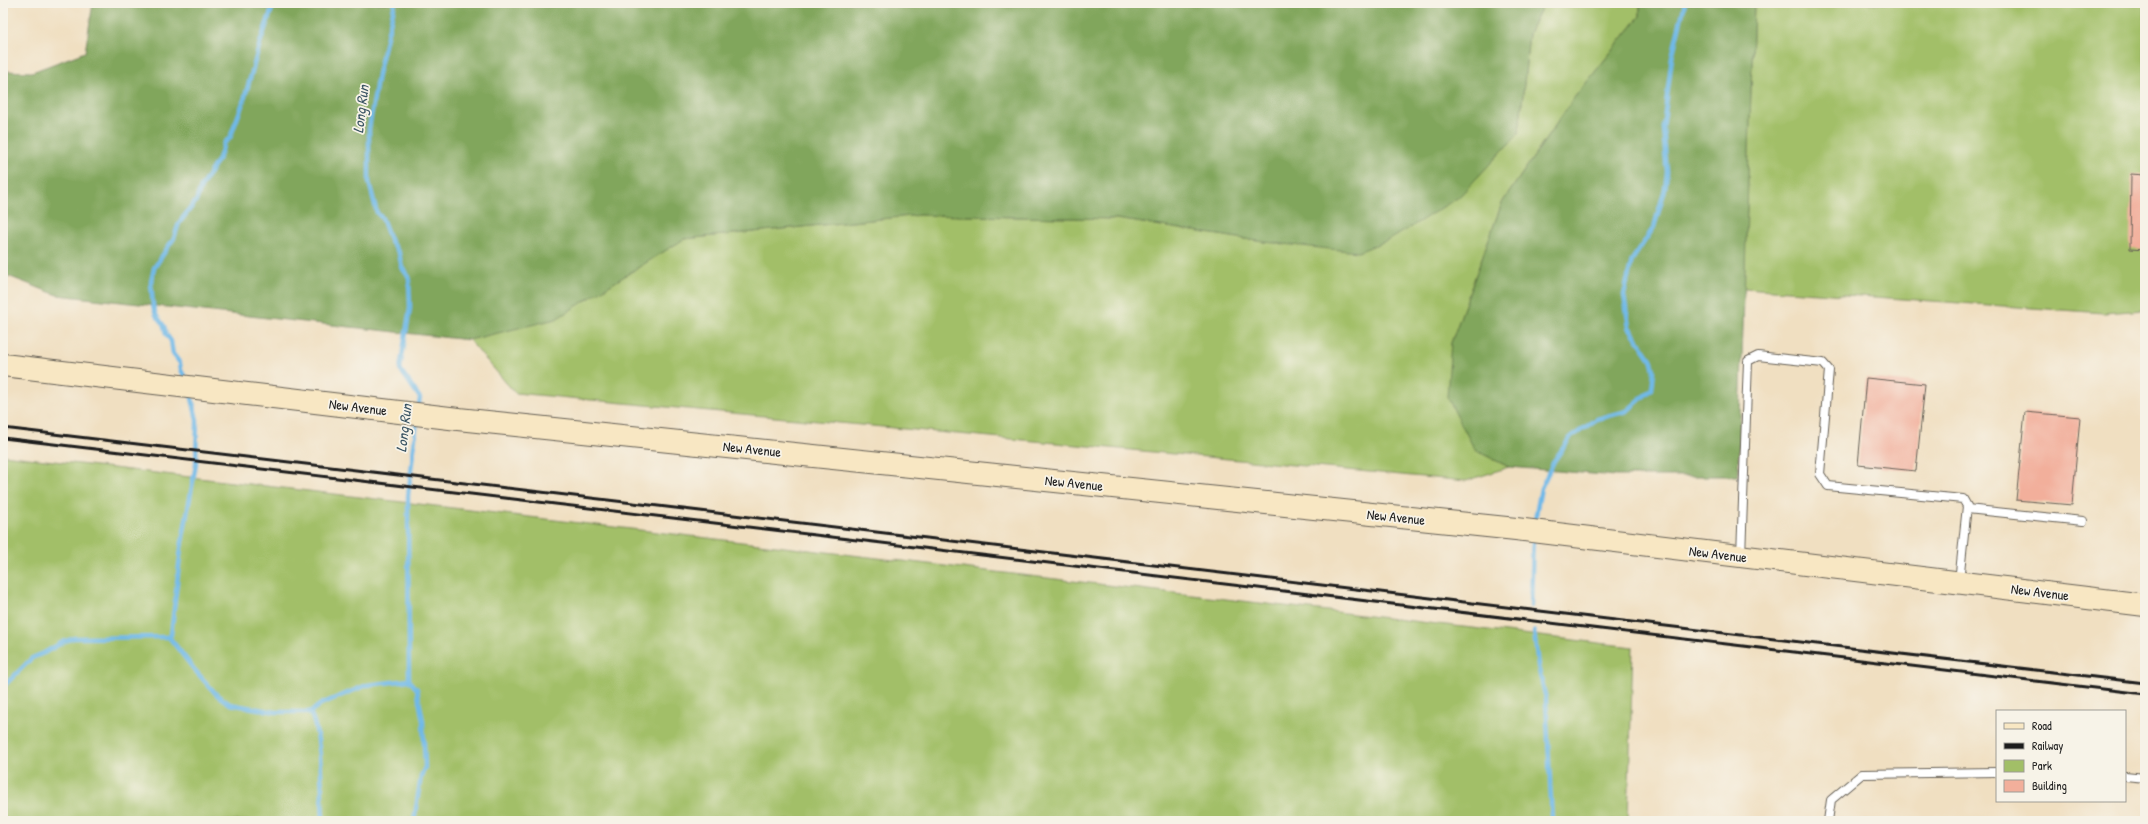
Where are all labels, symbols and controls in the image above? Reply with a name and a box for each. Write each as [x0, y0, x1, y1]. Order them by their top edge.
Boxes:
water label: Long Run [347, 83, 374, 134]
street label: New Avenue [328, 394, 389, 420]
water label: Long Run [390, 402, 417, 453]
street label: New Avenue [722, 436, 782, 461]
street label: New Avenue [1044, 470, 1104, 495]
street label: New Avenue [1366, 504, 1426, 529]
street label: New Avenue [1688, 541, 1749, 567]
street label: New Avenue [2010, 579, 2071, 605]
legend [1996, 710, 2126, 802]
text: Road [2032, 717, 2052, 734]
text: Railway [2032, 737, 2063, 754]
text: Park [2032, 757, 2052, 774]
text: Building [2032, 777, 2067, 794]

